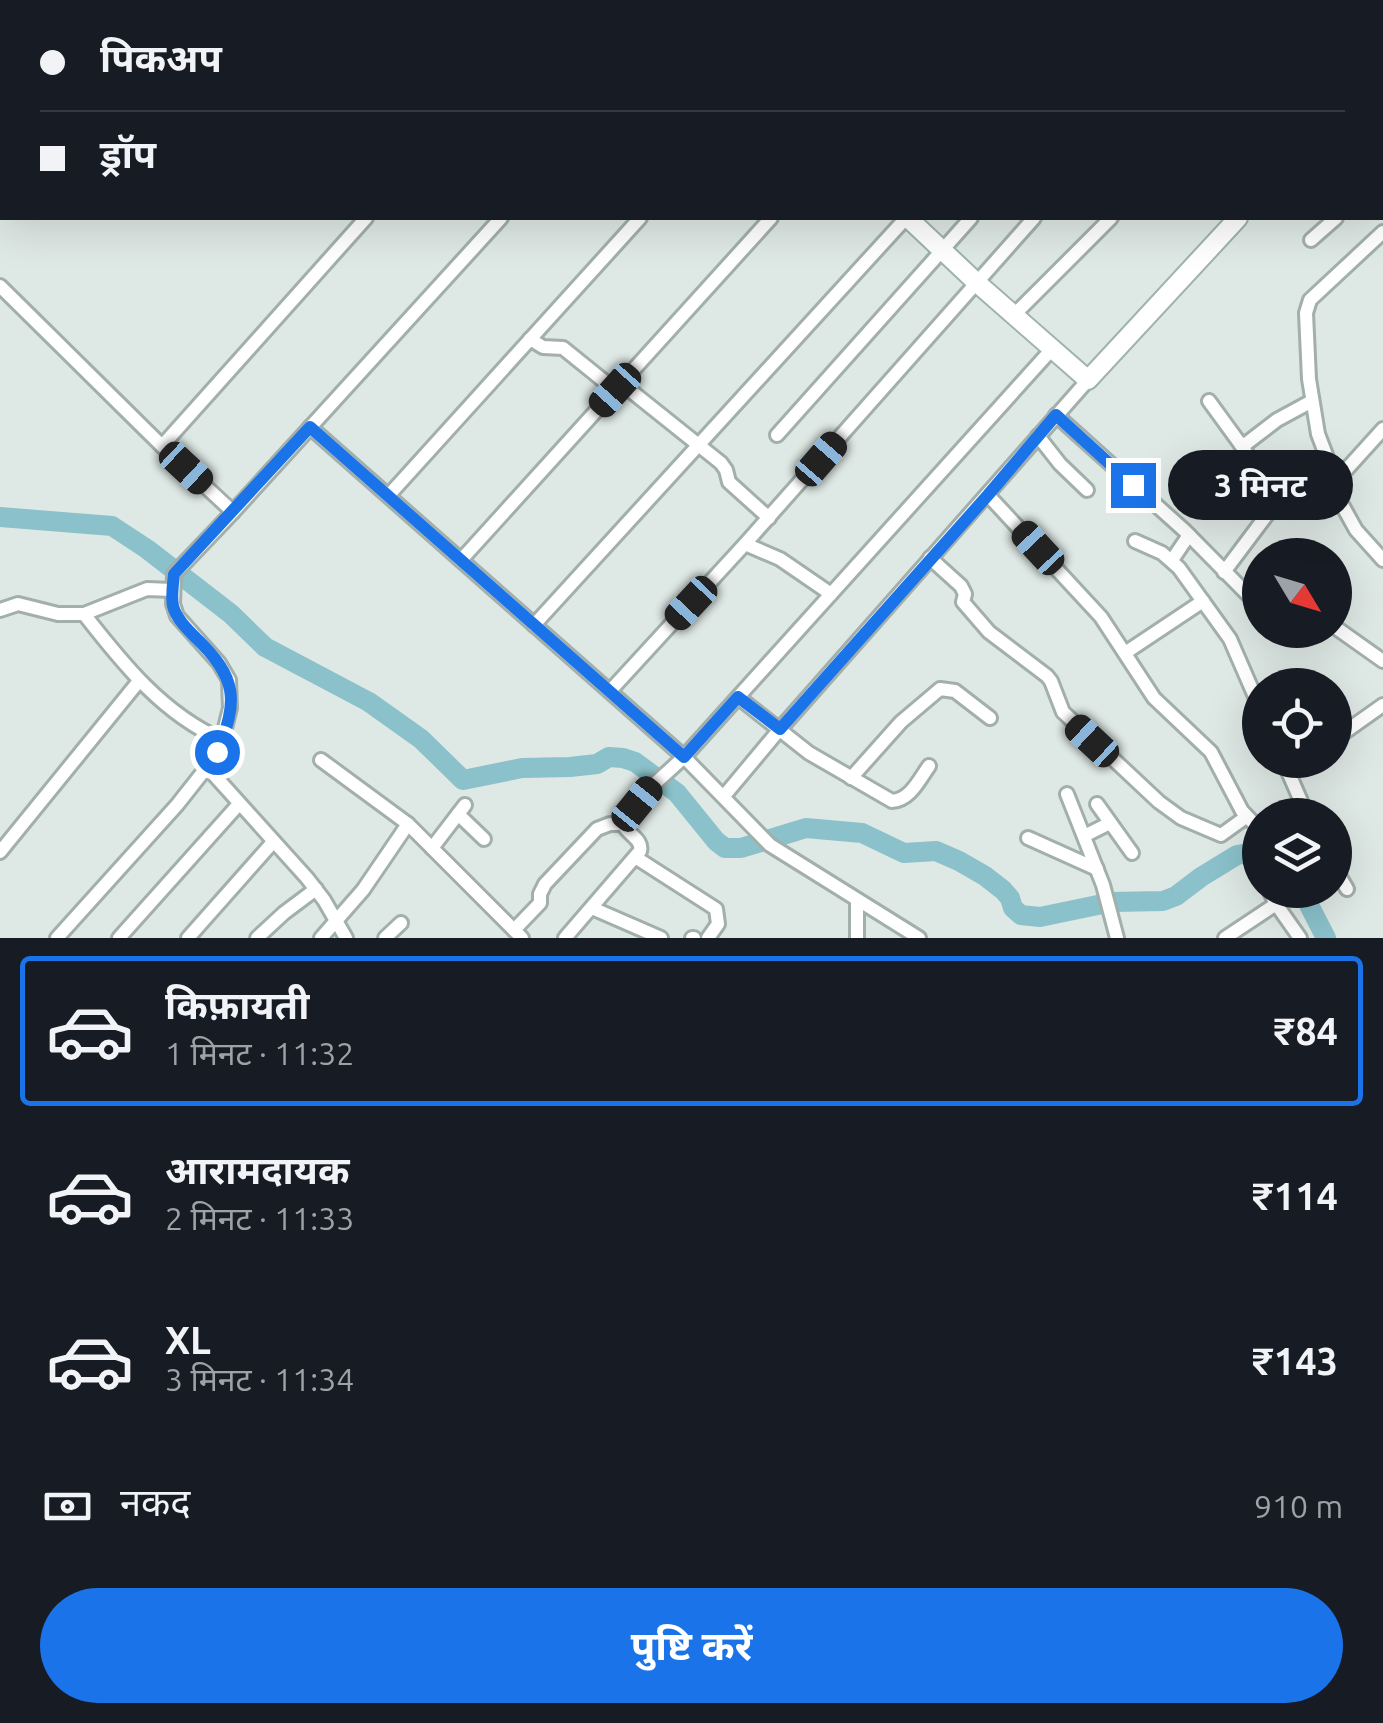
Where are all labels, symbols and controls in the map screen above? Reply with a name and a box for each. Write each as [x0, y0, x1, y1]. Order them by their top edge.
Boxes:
text: पिकअप [100, 37, 222, 79]
text: ड्रॉप [100, 133, 156, 175]
car [584, 358, 646, 422]
car [790, 427, 852, 491]
car [154, 437, 218, 499]
callout: 3 मिनट [1168, 450, 1353, 520]
route end [1111, 463, 1156, 508]
text: 3 मिनट [1214, 467, 1307, 503]
car [1007, 516, 1069, 580]
north arrow [1242, 538, 1352, 648]
map controls [1242, 538, 1352, 908]
car [660, 571, 722, 635]
button: locate [1242, 668, 1352, 778]
car [1060, 710, 1124, 772]
route start [195, 730, 240, 775]
car [606, 771, 668, 837]
button: layers [1242, 798, 1352, 908]
text: किफ़ायती [165, 984, 309, 1026]
icon: car [45, 986, 135, 1076]
text: ₹84 [1274, 1010, 1338, 1052]
text: 1 मिनट · 11:32 [165, 1035, 354, 1071]
text: आरामदायक [165, 1149, 349, 1191]
icon: car [45, 1151, 135, 1241]
text: ₹114 [1252, 1175, 1338, 1217]
text: 2 मिनट · 11:33 [165, 1200, 354, 1236]
icon: car [45, 1316, 135, 1406]
text: XL [165, 1319, 211, 1361]
text: ₹143 [1252, 1340, 1338, 1382]
text: 3 मिनट · 11:34 [165, 1361, 354, 1397]
icon: cash [40, 1479, 95, 1534]
text: नकद [120, 1481, 190, 1523]
text: 910 m [1254, 1488, 1343, 1524]
button: पुष्टि करें [40, 1588, 1343, 1703]

